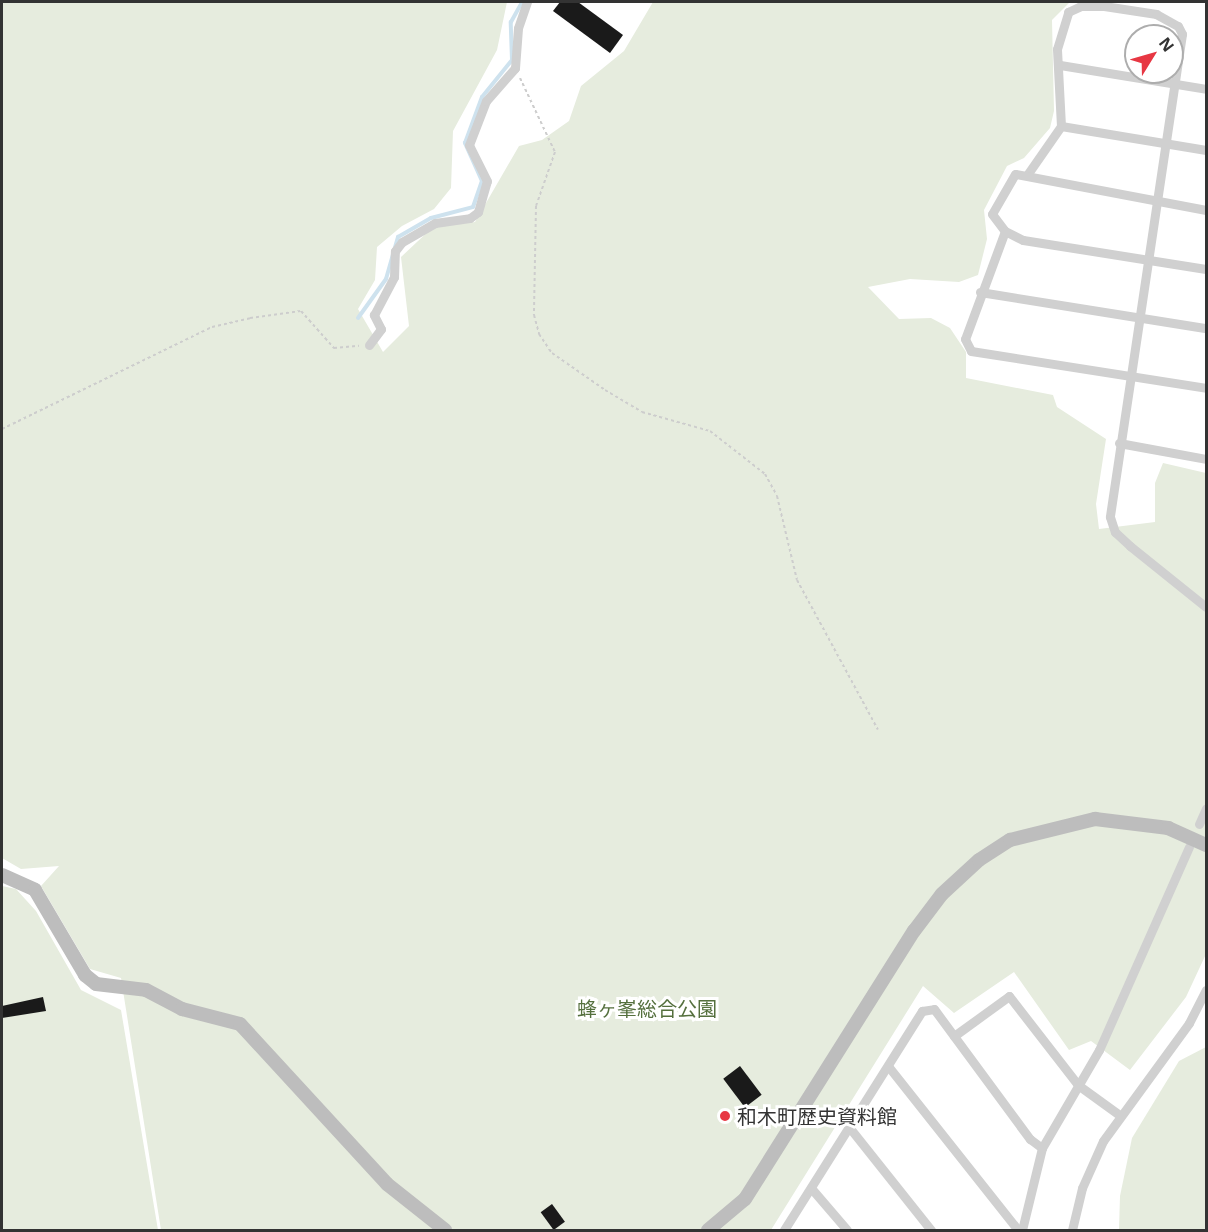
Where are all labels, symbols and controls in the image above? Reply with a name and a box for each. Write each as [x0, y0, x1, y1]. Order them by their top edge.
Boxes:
north arrow [1124, 24, 1184, 84]
text: N [1154, 33, 1179, 56]
park label: 蜂ヶ峯総合公園 [577, 996, 717, 1020]
place label: 和木町歴史資料館 [737, 1104, 897, 1128]
marker: 和木町歴史資料館 [718, 1109, 732, 1123]

